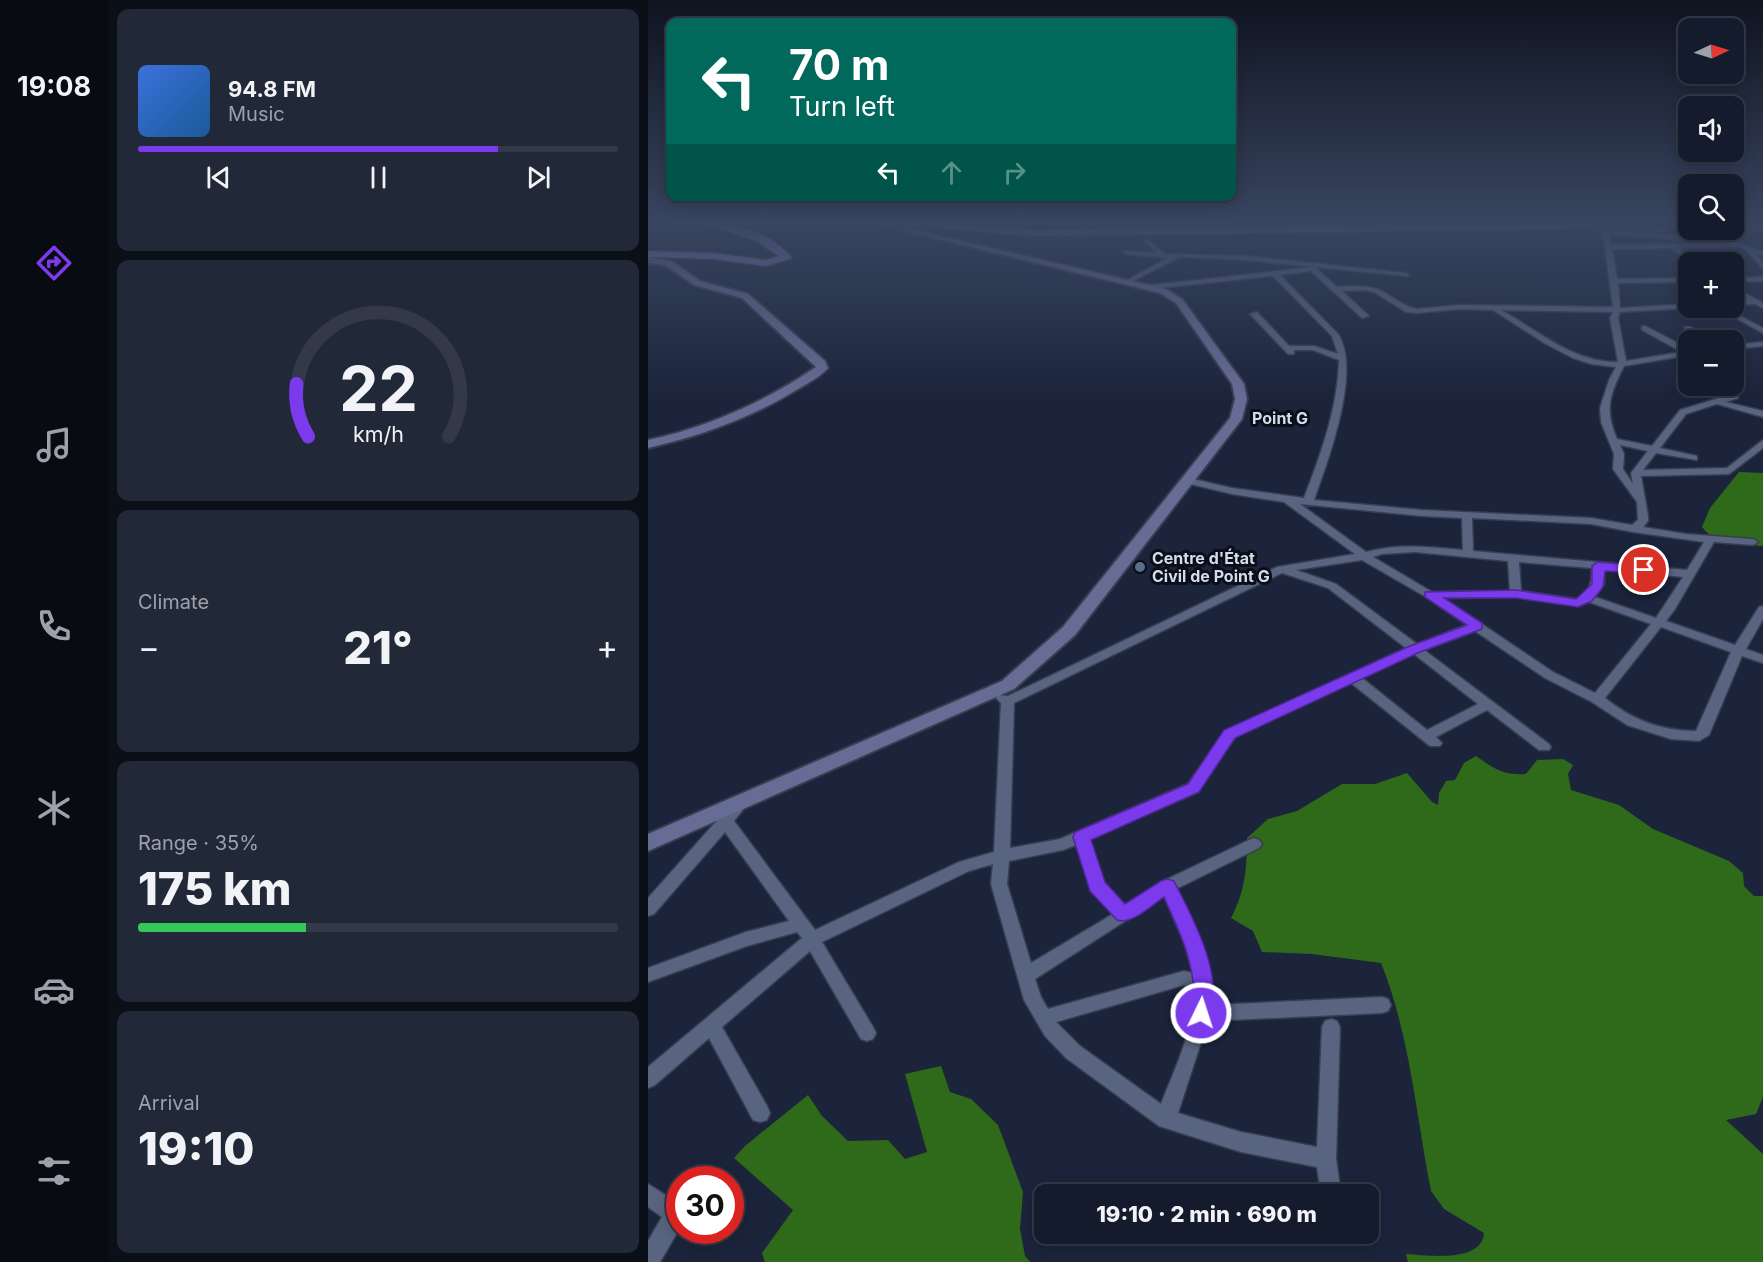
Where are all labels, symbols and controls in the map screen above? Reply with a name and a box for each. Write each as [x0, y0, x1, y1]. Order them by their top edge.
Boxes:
north arrow [1678, 18, 1744, 84]
map controls [1678, 18, 1744, 396]
text: 70 m [789, 39, 889, 90]
icon: left [690, 42, 768, 120]
text: 19:08 [17, 70, 91, 103]
text: 94.8 FM [228, 76, 316, 102]
text: Turn left [789, 90, 895, 123]
button: sound [1678, 96, 1744, 162]
text: Music [228, 102, 285, 126]
icon: left [872, 156, 905, 189]
icon: ahead [935, 156, 968, 189]
icon: right [998, 156, 1031, 189]
icon: previous [202, 161, 235, 194]
icon: pause [362, 161, 395, 194]
icon: next [522, 161, 555, 194]
button: search [1678, 174, 1744, 240]
icon: directions [33, 242, 75, 284]
button: + [1678, 252, 1744, 318]
button: − [1678, 330, 1744, 396]
text: 22 [339, 352, 417, 427]
district label: Point G [1252, 408, 1308, 428]
text: km/h [353, 422, 403, 448]
icon: music [33, 424, 75, 466]
pin [1618, 544, 1669, 595]
place label: Centre d'État Civil de Point G [1152, 548, 1270, 586]
icon: arrive [1627, 553, 1660, 586]
marker: Centre d'État Civil de Point G [1133, 560, 1147, 574]
text: Climate [138, 590, 209, 614]
icon: phone [33, 605, 75, 647]
text: 21° [343, 620, 413, 675]
text: − [138, 627, 160, 667]
text: + [596, 627, 618, 667]
icon: climate [33, 787, 75, 829]
text: Range · 35% [138, 831, 259, 855]
text: 175 km [138, 861, 291, 916]
icon: car [33, 969, 75, 1011]
position arrow [1169, 981, 1233, 1045]
text: Arrival [138, 1091, 200, 1115]
text: 19:10 [138, 1121, 255, 1176]
icon: filters [33, 1150, 75, 1192]
speed limit sign: 30 [666, 1166, 744, 1244]
text: 19:10 · 2 min · 690 m [1096, 1201, 1317, 1227]

